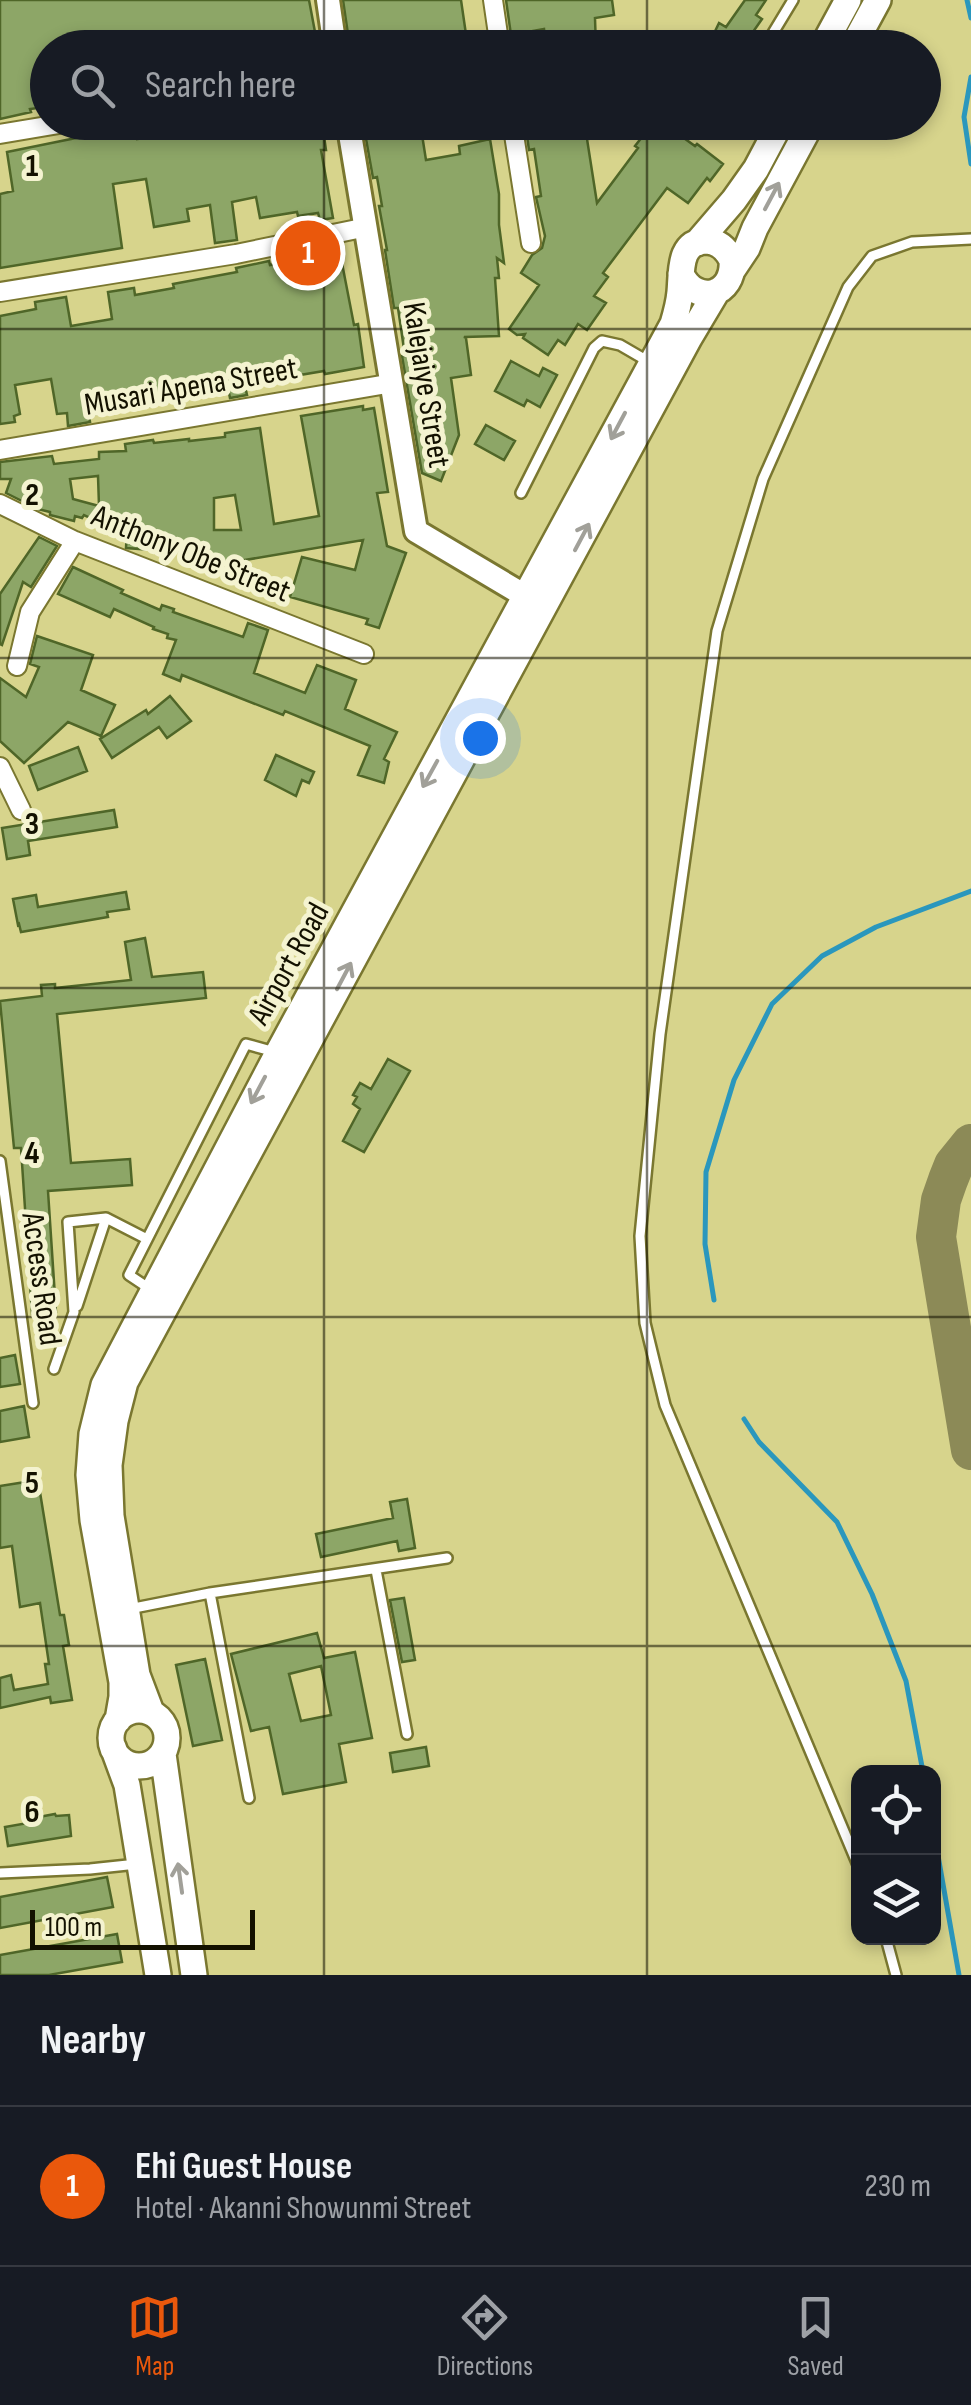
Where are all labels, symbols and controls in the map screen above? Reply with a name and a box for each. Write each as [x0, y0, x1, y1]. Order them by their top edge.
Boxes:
search box [30, 30, 941, 140]
icon: search [65, 58, 120, 113]
text: Search here [145, 63, 296, 108]
text: 1 [26, 147, 39, 186]
one-way arrow [763, 181, 782, 211]
pin: 1 [276, 216, 340, 290]
street label: Kalejaiye Street [394, 299, 458, 471]
street label: Musari Apena Street [82, 349, 300, 425]
one-way arrow [608, 411, 627, 441]
text: 2 [25, 476, 39, 515]
street label: Anthony Obe Street [85, 496, 296, 612]
one-way arrow [573, 522, 592, 552]
your location [455, 713, 506, 764]
one-way arrow [420, 759, 440, 788]
text: 3 [25, 805, 39, 844]
street label: Airport Road [239, 896, 338, 1033]
one-way arrow [335, 962, 354, 992]
one-way arrow [248, 1075, 268, 1105]
text: 4 [25, 1134, 40, 1173]
street label: Access Road [12, 1209, 70, 1348]
text: 5 [25, 1464, 39, 1503]
map controls [851, 1765, 941, 1945]
button: locate [851, 1765, 941, 1855]
text: 6 [24, 1793, 40, 1832]
button: layers [851, 1855, 941, 1945]
one-way arrow [171, 1863, 189, 1895]
scale bar [30, 1905, 255, 1950]
text: 100 m [45, 1911, 102, 1944]
text: Nearby [40, 2015, 146, 2066]
text: Ehi Guest House [135, 2144, 352, 2189]
text: 1 [66, 2167, 79, 2206]
text: 230 m [864, 2167, 931, 2206]
text: Hotel · Akanni Showunmi Street [135, 2189, 471, 2228]
tab: Map [127, 2290, 182, 2383]
tab: Directions [437, 2290, 533, 2383]
tab: Saved [788, 2290, 844, 2383]

